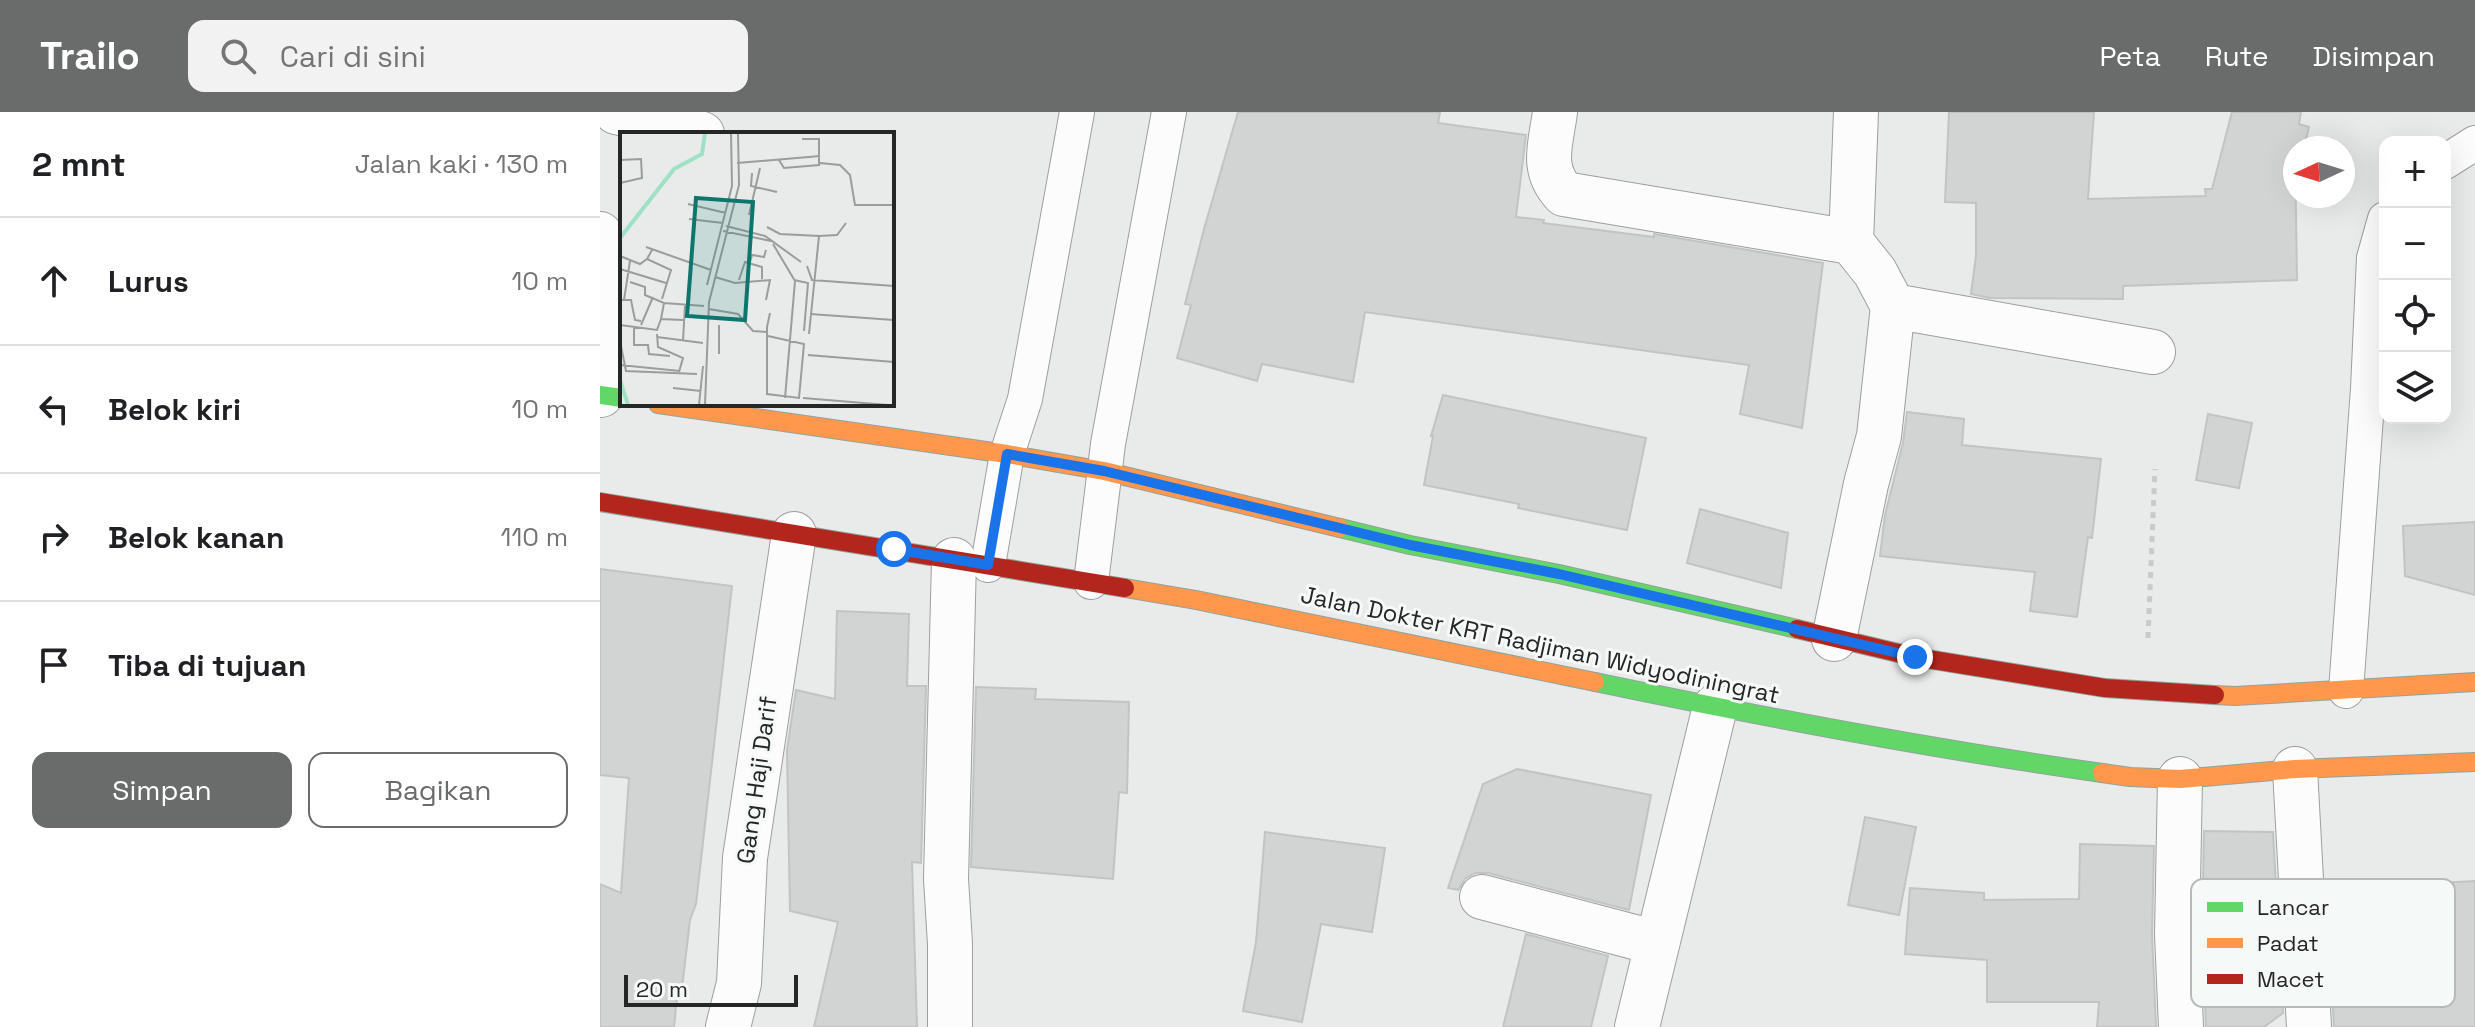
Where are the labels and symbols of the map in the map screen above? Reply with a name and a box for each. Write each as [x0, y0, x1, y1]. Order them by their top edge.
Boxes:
inset map [620, 132, 894, 406]
north arrow [2283, 136, 2355, 208]
route start [876, 531, 912, 567]
street label: Jalan Dokter KRT Radjiman Widyodiningrat [1298, 579, 1782, 710]
route end [1897, 639, 1933, 675]
street label: Gang Haji Darif [729, 694, 784, 866]
legend [2191, 879, 2455, 1007]
text: Lancar [2257, 893, 2329, 921]
text: Padat [2257, 929, 2319, 957]
text: Macet [2257, 965, 2324, 993]
scale bar [624, 971, 798, 1007]

